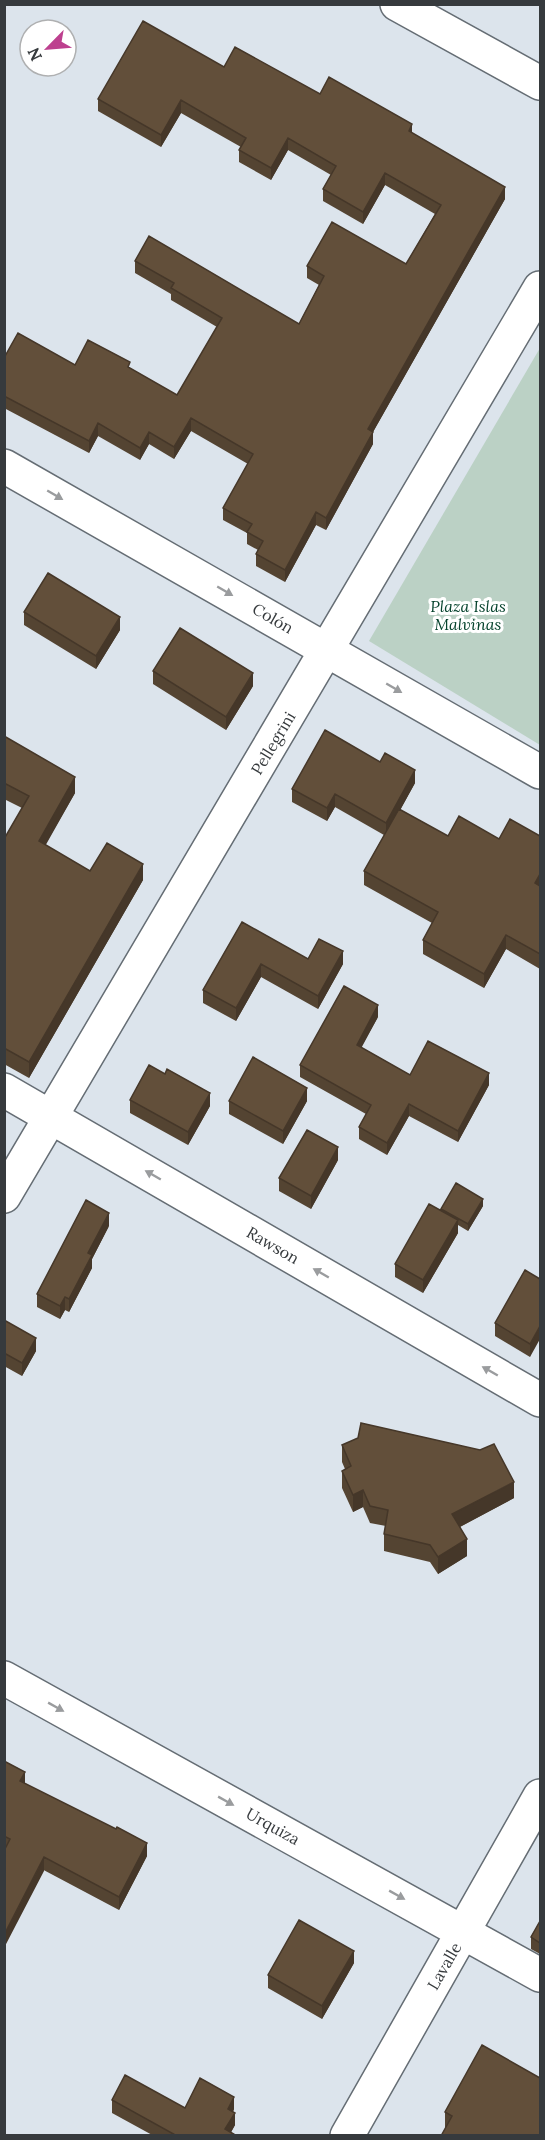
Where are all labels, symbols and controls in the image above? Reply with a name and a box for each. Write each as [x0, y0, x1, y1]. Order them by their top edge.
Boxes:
north arrow [18, 18, 78, 78]
text: N [23, 45, 46, 64]
one-way arrow [47, 490, 64, 500]
one-way arrow [217, 586, 234, 596]
park label: Plaza Islas Malvinas [430, 596, 506, 634]
street label: Colón [249, 598, 297, 638]
one-way arrow [386, 682, 402, 693]
street label: Pellegrini [246, 708, 300, 778]
one-way arrow [144, 1170, 161, 1180]
street label: Rawson [243, 1222, 303, 1268]
one-way arrow [312, 1268, 329, 1278]
one-way arrow [481, 1366, 498, 1376]
one-way arrow [48, 1701, 64, 1712]
one-way arrow [218, 1796, 235, 1806]
street label: Urquiza [243, 1803, 303, 1849]
one-way arrow [389, 1890, 406, 1900]
street label: Lavalle [423, 1939, 466, 1993]

